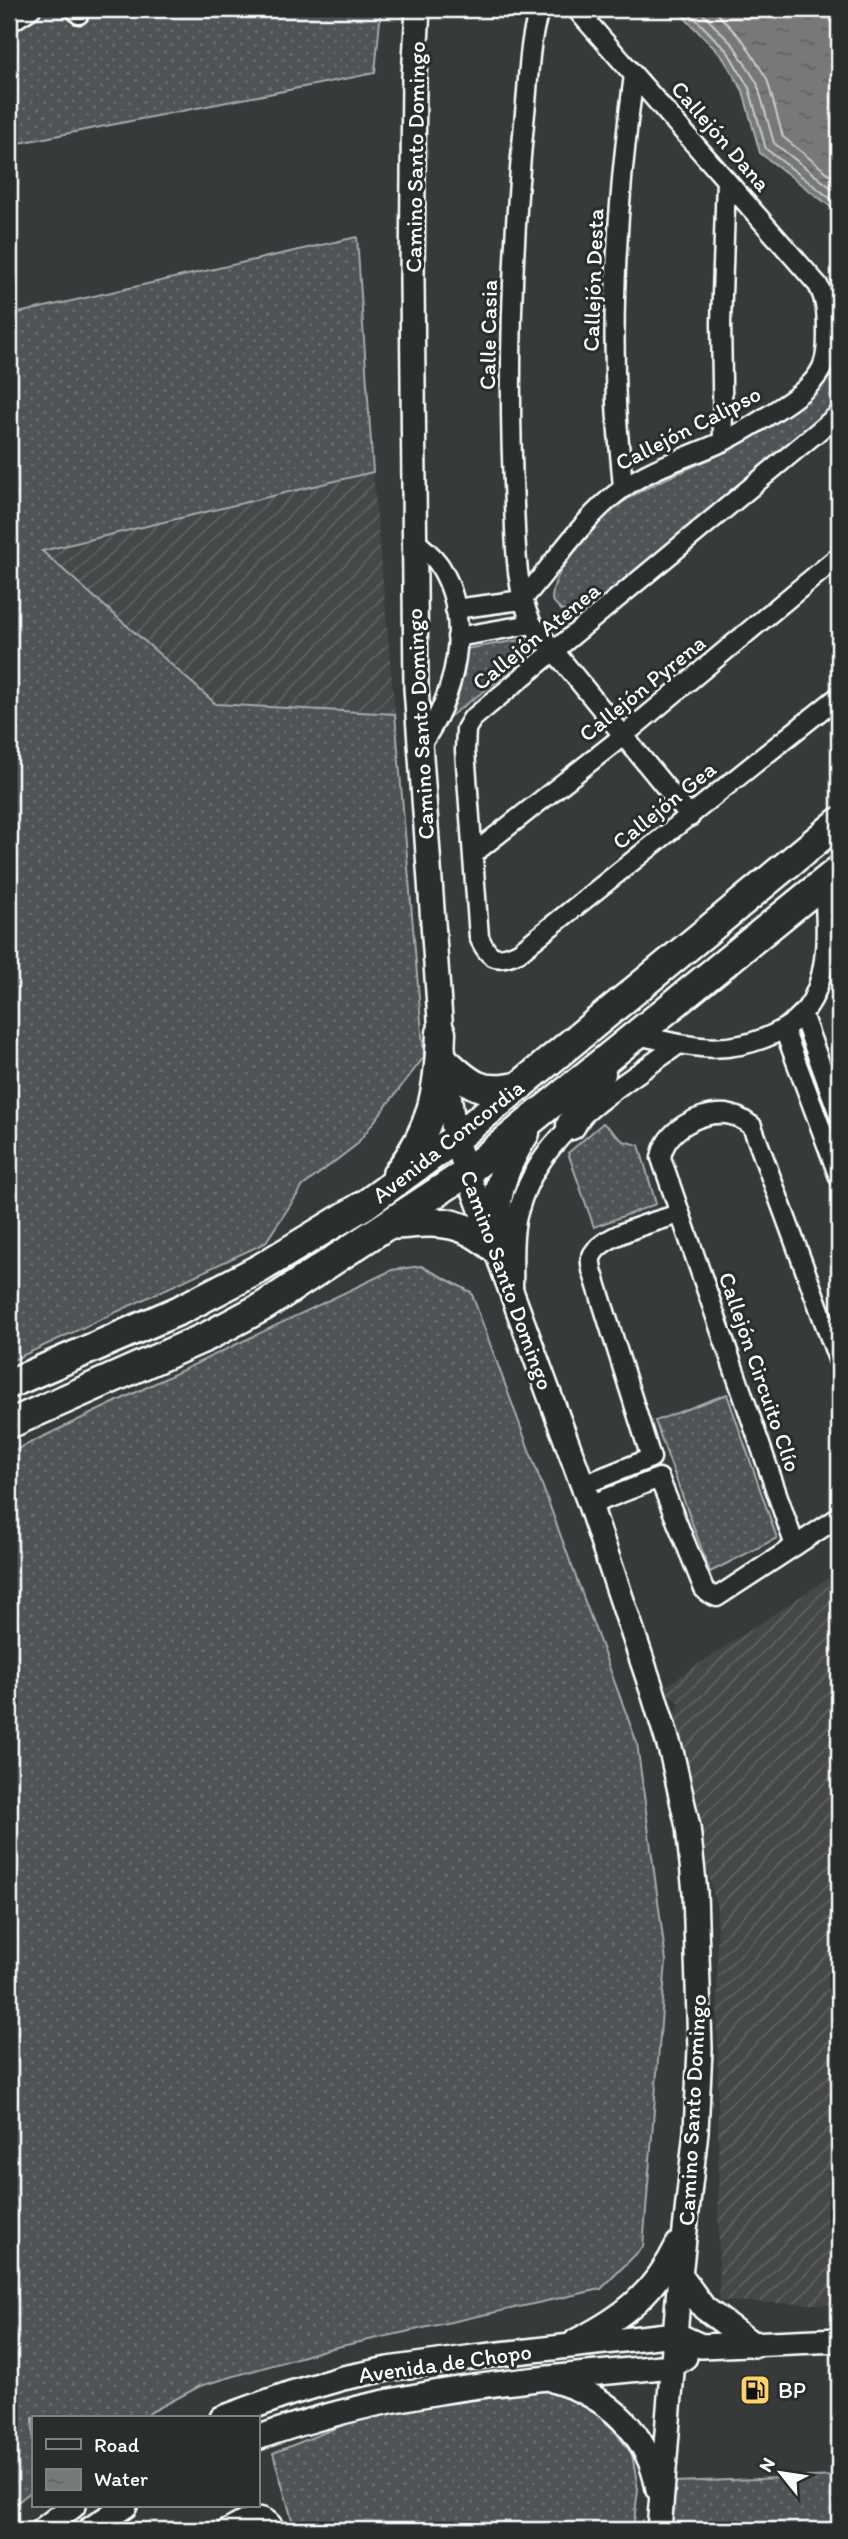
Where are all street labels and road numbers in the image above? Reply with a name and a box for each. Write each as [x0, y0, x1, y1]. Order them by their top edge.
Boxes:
street label: Camino Santo Domingo [399, 41, 431, 273]
street label: Callejón Dana [665, 75, 777, 197]
street label: Callejón Desta [577, 208, 609, 352]
street label: Calle Casia [473, 280, 503, 390]
street label: Callejón Calipso [611, 379, 765, 477]
street label: Callejón Atenea [466, 576, 606, 696]
street label: Camino Santo Domingo [400, 608, 440, 840]
street label: Callejón Pyrena [573, 628, 711, 748]
street label: Callejón Gea [607, 755, 722, 855]
street label: Avenida Concordia [366, 1073, 530, 1209]
street label: Camino Santo Domingo [454, 1166, 560, 1394]
street label: Callejón Circuito Clío [713, 1268, 807, 1476]
street label: Camino Santo Domingo [672, 1994, 712, 2226]
street label: Avenida de Chopo [357, 2337, 533, 2389]

